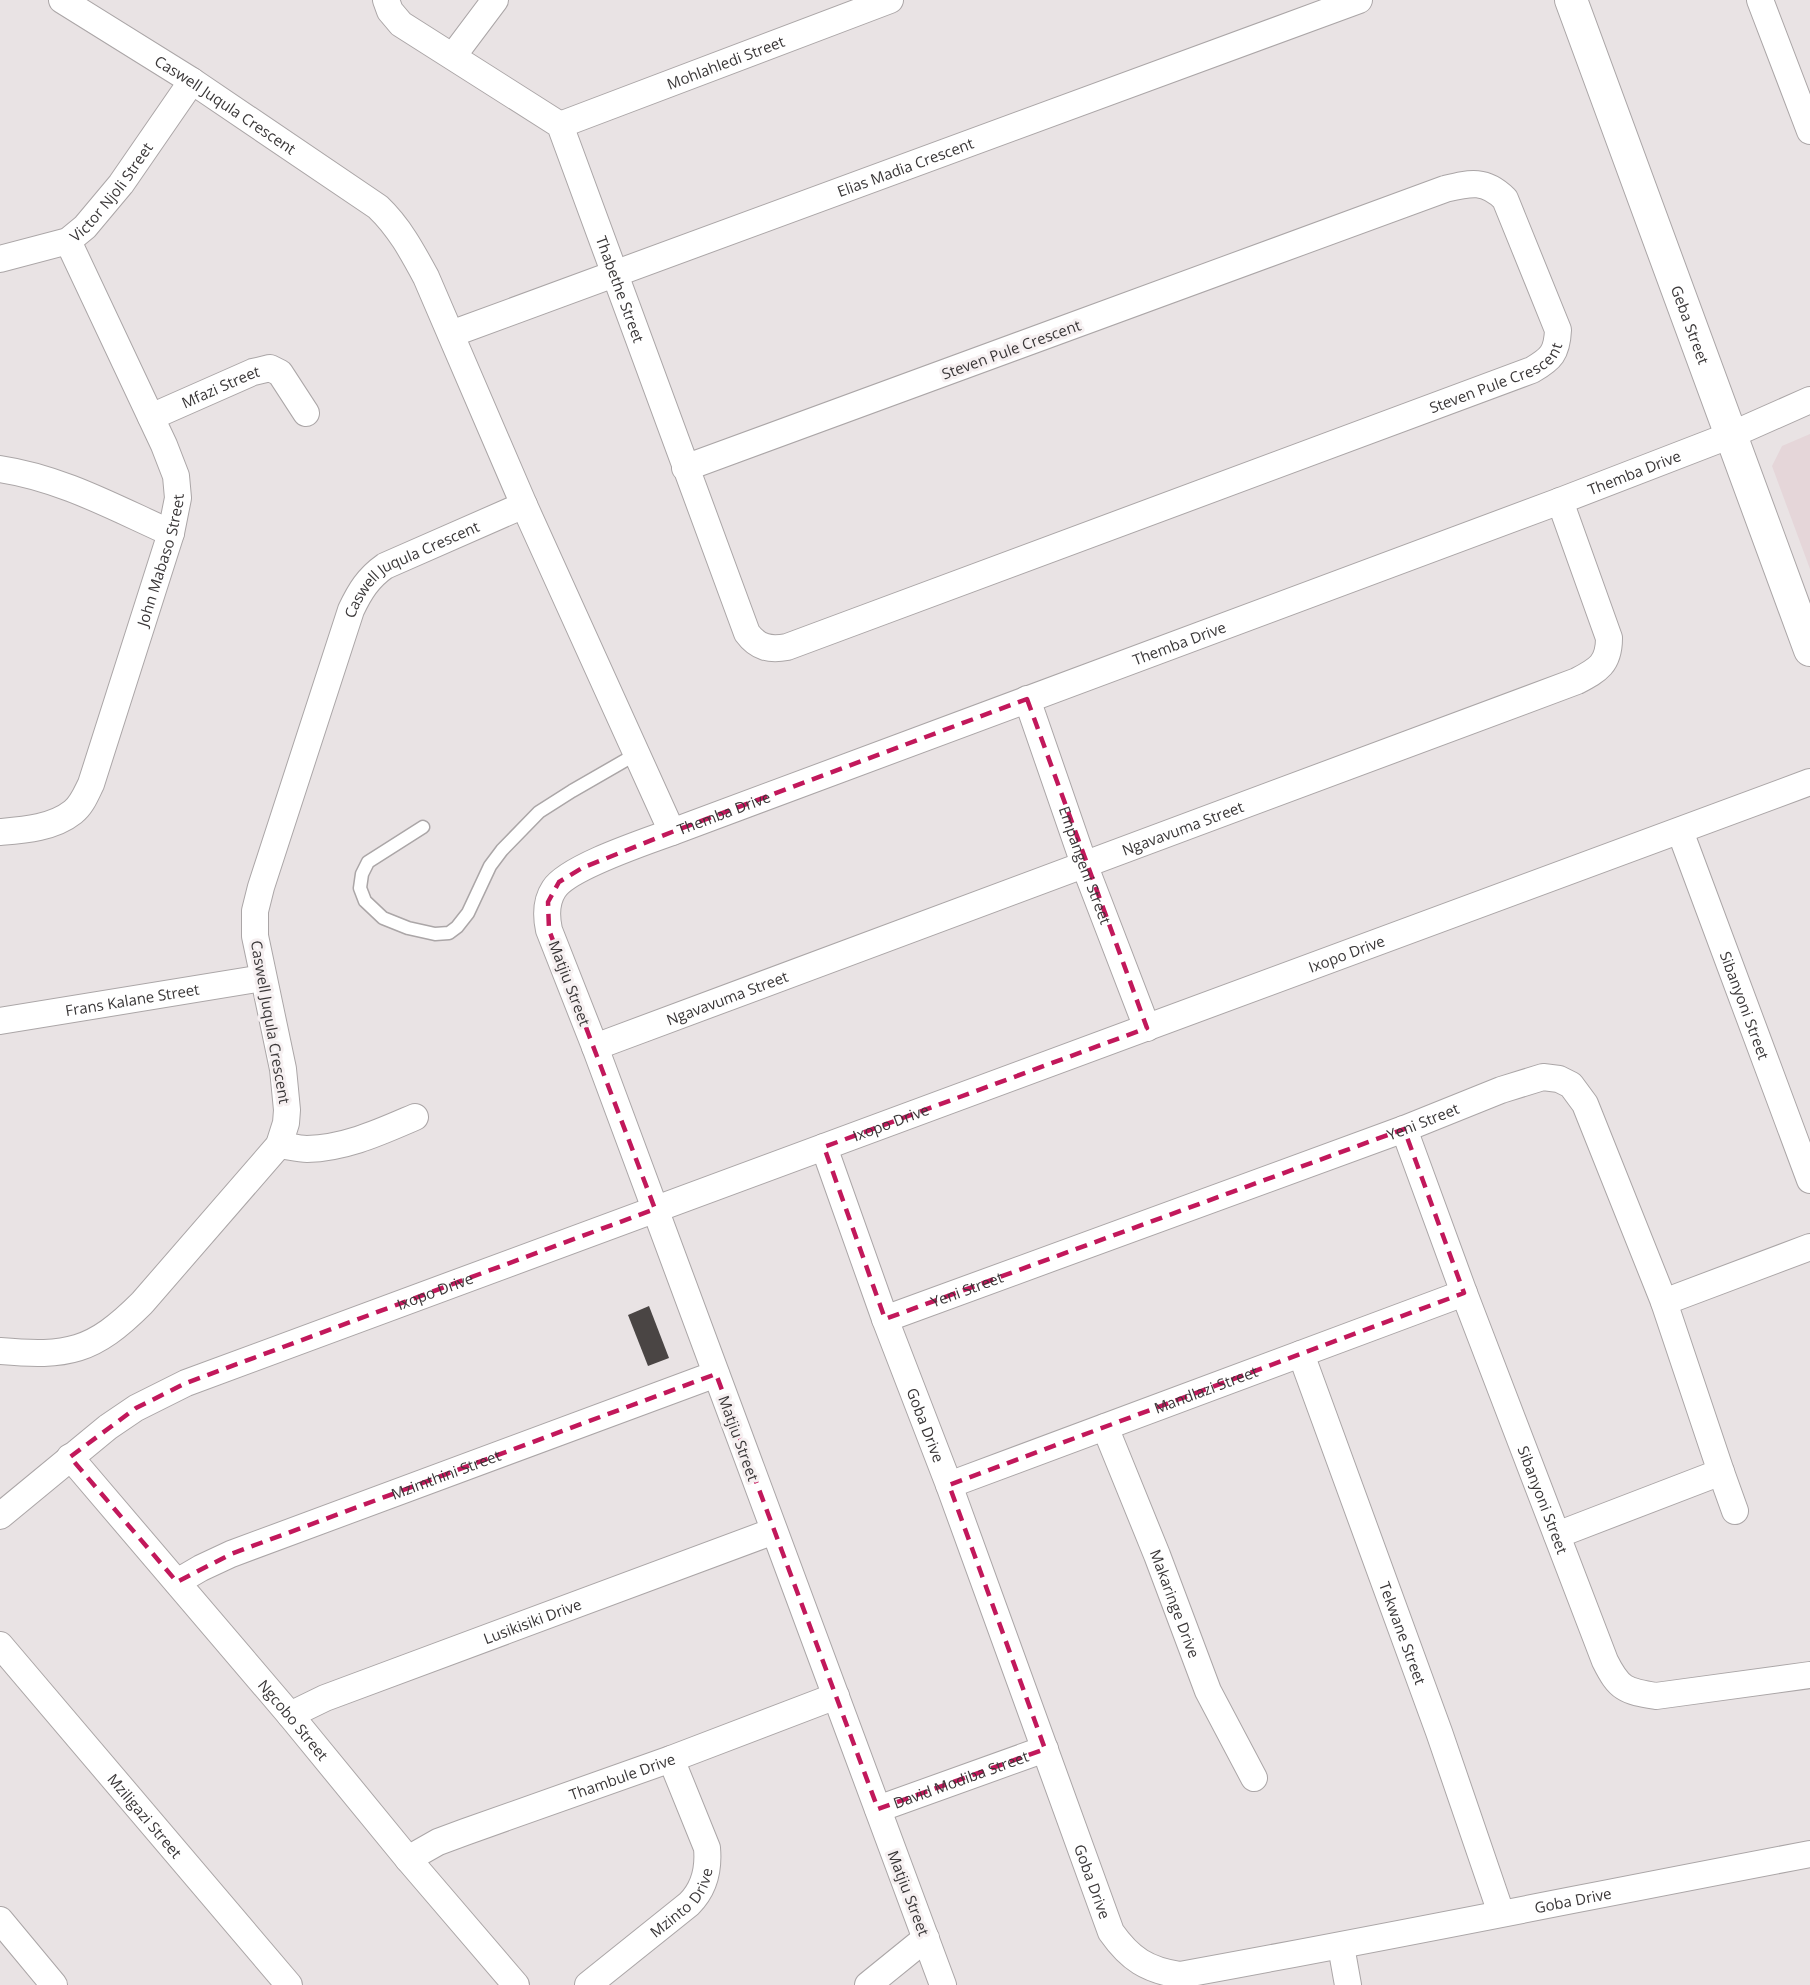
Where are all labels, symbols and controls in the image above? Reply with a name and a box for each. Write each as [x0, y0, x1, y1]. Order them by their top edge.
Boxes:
street label: Mohlahledi Street [664, 31, 787, 94]
street label: Caswell Juqula Crescent [151, 50, 300, 159]
street label: Elias Madia Crescent [834, 133, 976, 201]
street label: Victor Njoli Street [65, 138, 157, 246]
street label: Thabethe Street [592, 233, 649, 345]
street label: Geba Street [1667, 282, 1714, 367]
street label: Steven Pule Crescent [939, 315, 1083, 383]
street label: Steven Pule Crescent [1426, 340, 1566, 417]
street label: Mfazi Street [178, 361, 261, 412]
street label: Themba Drive [1585, 445, 1683, 499]
street label: John Mabaso Street [131, 493, 188, 631]
street label: Caswell Juqula Crescent [339, 516, 482, 620]
street label: Themba Drive [1130, 617, 1228, 669]
street label: Themba Drive [674, 786, 773, 839]
street label: Ngavavuma Street [1119, 796, 1246, 860]
street label: Empangeni Street [1055, 803, 1116, 927]
street label: Ixopo Drive [1305, 930, 1387, 977]
street label: Matjiu Street [545, 938, 595, 1028]
street label: Caswell Juqula Crescent [247, 939, 295, 1105]
street label: Sibanyoni Street [1716, 948, 1774, 1062]
street label: Ngavavuma Street [663, 966, 791, 1030]
street label: Frans Kalane Street [64, 979, 201, 1020]
street label: Yeni Street [1384, 1098, 1462, 1144]
street label: Ixopo Drive [850, 1099, 932, 1146]
street label: Yeni Street [928, 1267, 1006, 1311]
street label: Ixopo Drive [394, 1268, 476, 1314]
street label: Mandlazi Street [1151, 1361, 1260, 1418]
street label: Goba Drive [902, 1385, 949, 1465]
street label: Matjiu Street [714, 1392, 764, 1484]
street label: Sibanyoni Street [1513, 1443, 1573, 1557]
street label: Mzimthini Street [388, 1445, 503, 1504]
street label: Makaringe Drive [1146, 1546, 1205, 1661]
street label: Tekwane Street [1375, 1579, 1431, 1687]
street label: Lusikisiki Drive [480, 1594, 584, 1648]
street label: Ngcobo Street [254, 1675, 333, 1765]
street label: David Modiba Street [890, 1746, 1031, 1813]
street label: Thambule Drive [566, 1748, 678, 1804]
street label: Mziligazi Street [103, 1769, 187, 1862]
street label: Goba Drive [1070, 1841, 1115, 1922]
street label: Matjiu Street [884, 1848, 934, 1938]
street label: Mzinto Drive [645, 1866, 717, 1942]
street label: Goba Drive [1533, 1883, 1613, 1917]

